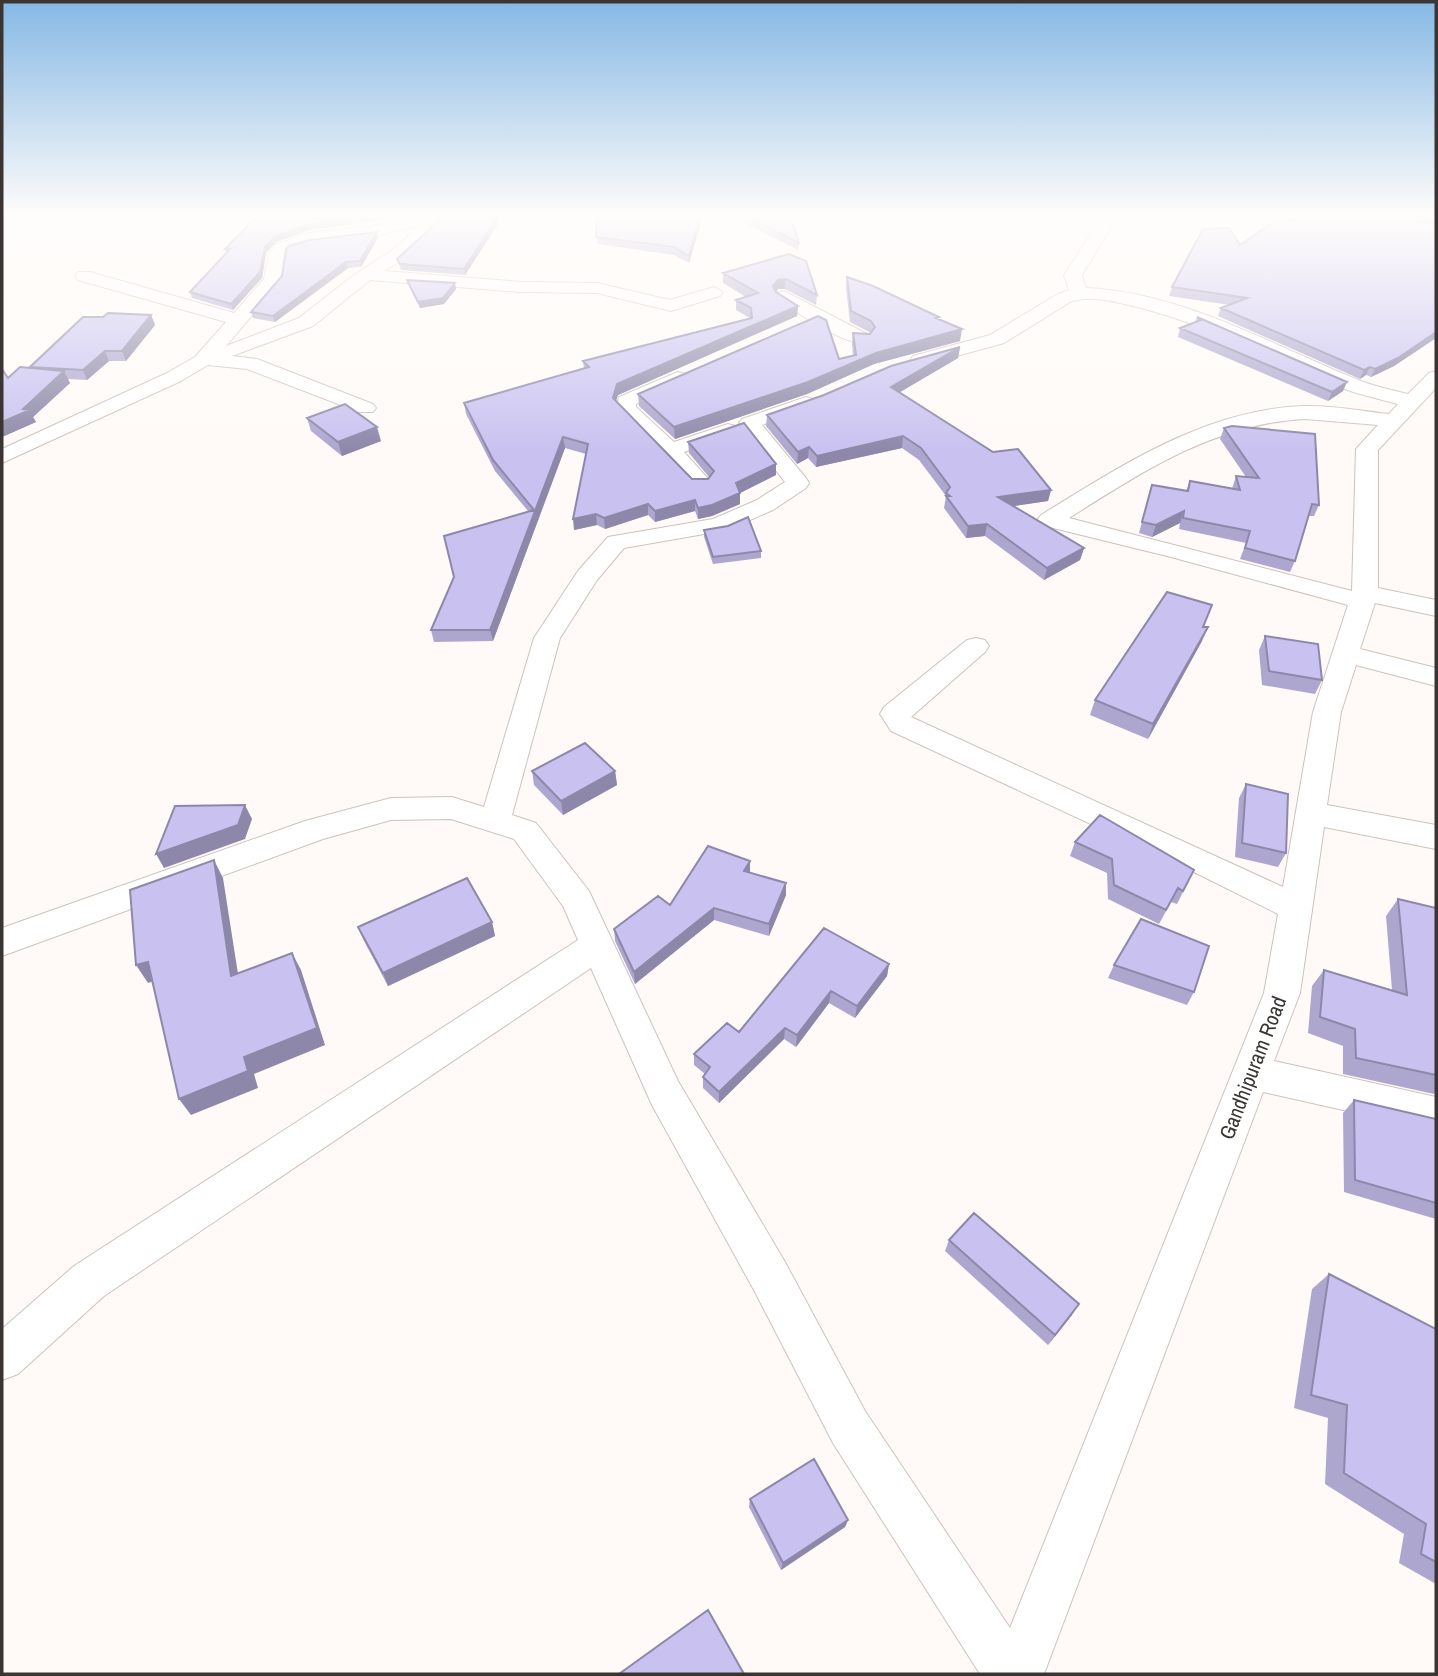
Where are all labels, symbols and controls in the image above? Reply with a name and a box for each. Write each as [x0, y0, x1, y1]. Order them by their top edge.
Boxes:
street label: Gandhipuram Road [1212, 992, 1293, 1144]

